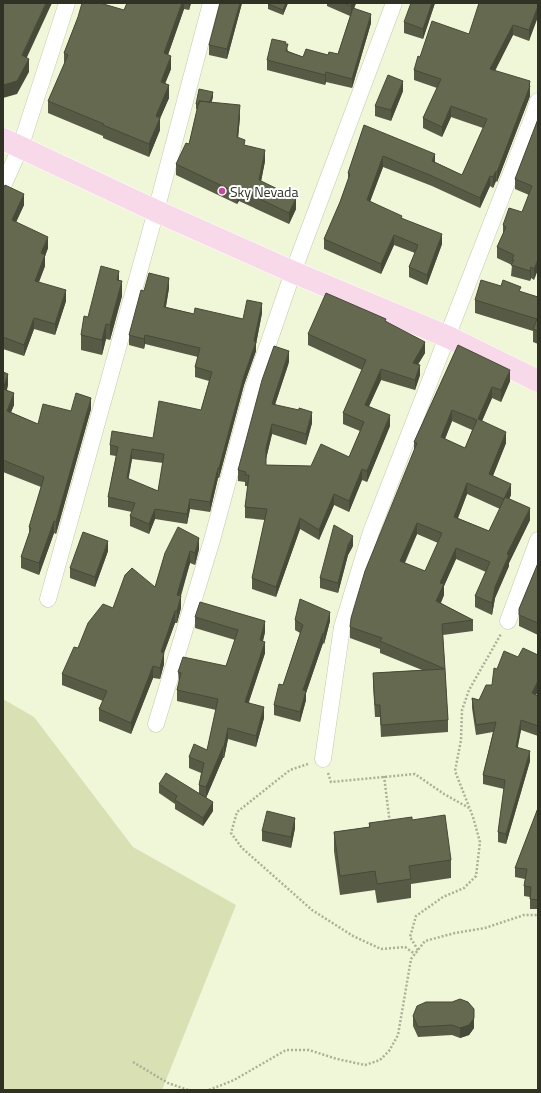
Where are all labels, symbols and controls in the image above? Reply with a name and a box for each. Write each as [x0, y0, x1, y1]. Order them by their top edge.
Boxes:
place label: Sky Nevada [230, 181, 299, 202]
marker: Sky Nevada [217, 186, 227, 196]

